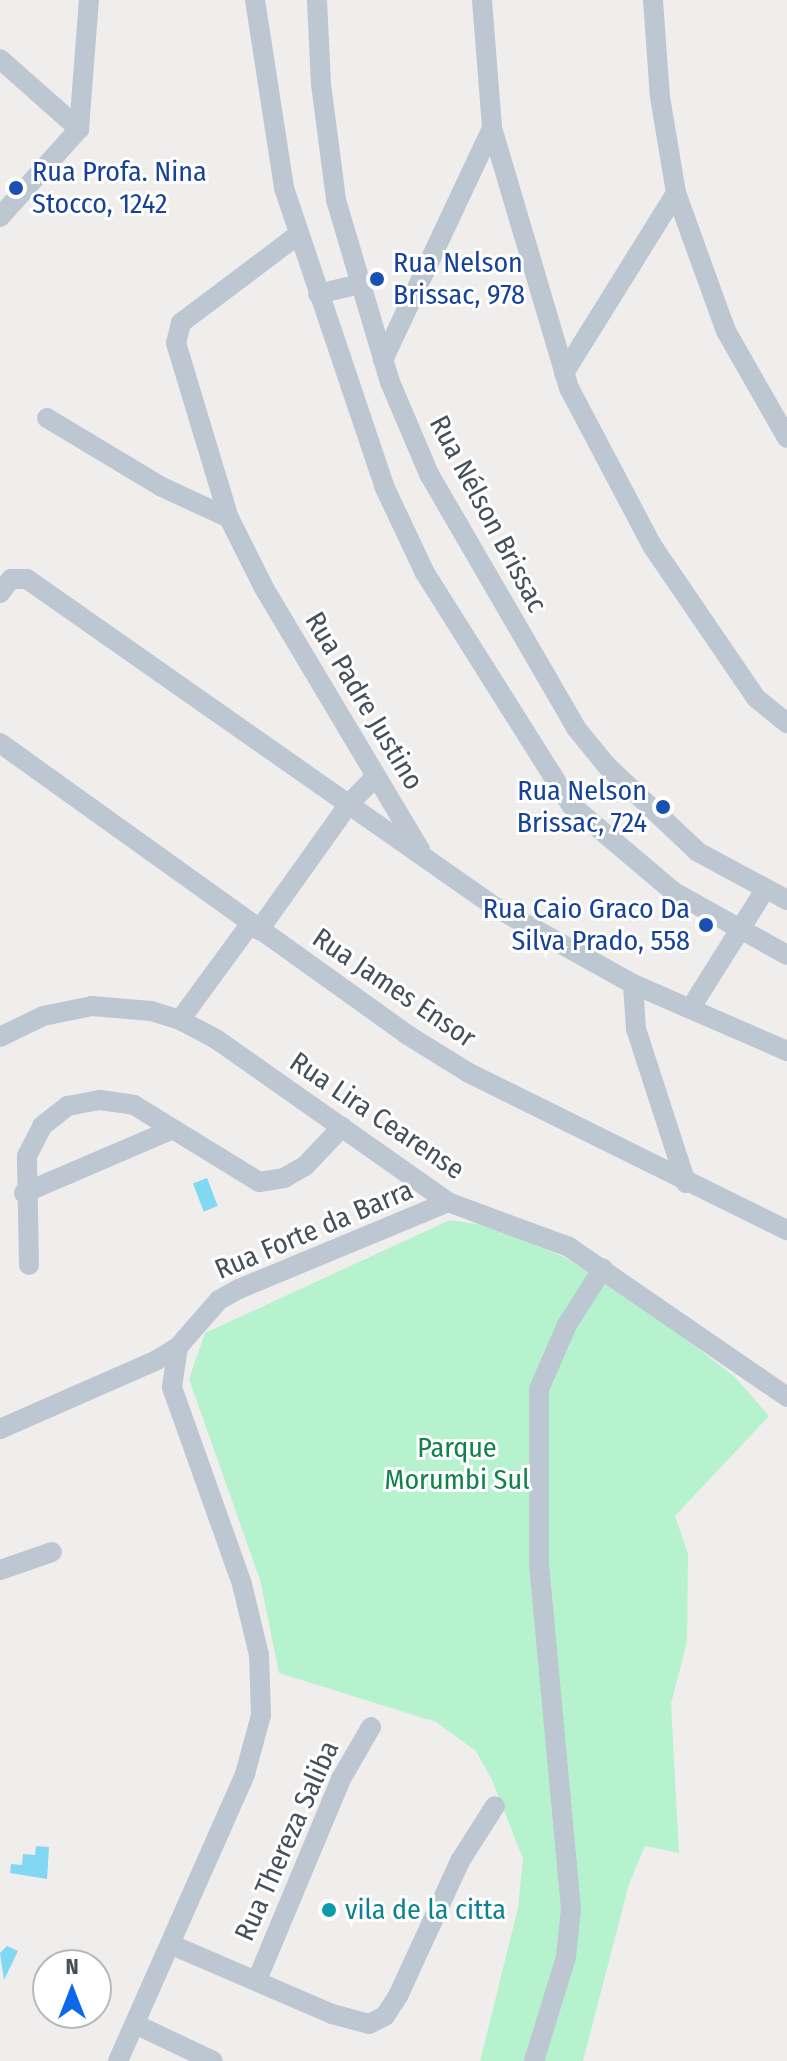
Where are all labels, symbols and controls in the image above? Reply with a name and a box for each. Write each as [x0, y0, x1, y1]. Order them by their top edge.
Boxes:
place label: Rua Profa. Nina Stocco, 1242 [32, 155, 207, 221]
marker: Rua Profa. Nina Stocco, 1242 [7, 179, 25, 197]
place label: Rua Nelson Brissac, 978 [393, 246, 525, 312]
marker: Rua Nelson Brissac, 978 [368, 270, 386, 288]
street label: Rua Nélson Brissac [422, 410, 554, 618]
street label: Rua Padre Justino [298, 606, 430, 796]
place label: Rua Nelson Brissac, 724 [517, 774, 647, 840]
marker: Rua Nelson Brissac, 724 [654, 798, 672, 816]
place label: Rua Caio Graco Da Silva Prado, 558 [483, 892, 690, 958]
marker: Rua Caio Graco Da Silva Prado, 558 [697, 916, 715, 934]
street label: Rua James Ensor [306, 921, 482, 1055]
street label: Rua Lira Cearense [283, 1045, 471, 1187]
street label: Rua Forte da Barra [210, 1173, 418, 1287]
park label: Parque Morumbi Sul [384, 1431, 530, 1497]
street label: Rua Thereza Saliba [228, 1736, 346, 1946]
place label: vila de la citta [345, 1893, 506, 1927]
marker: vila de la citta [320, 1901, 338, 1919]
north arrow [32, 1949, 112, 2029]
text: N [65, 1953, 79, 1980]

